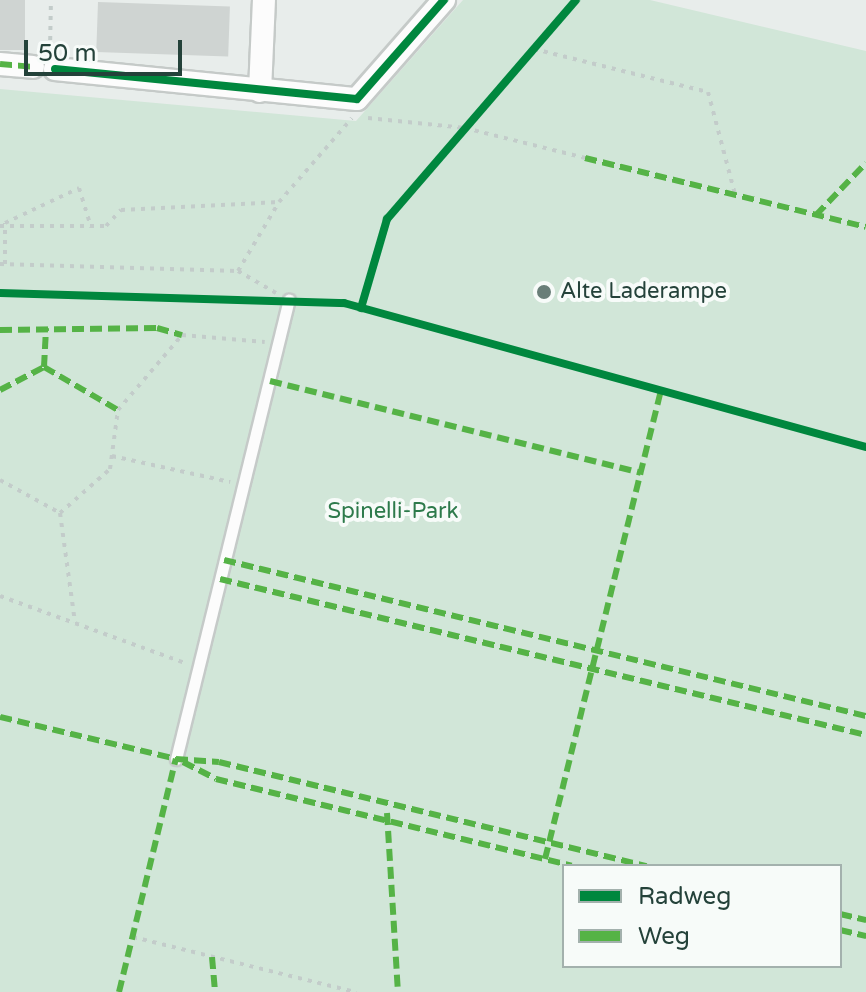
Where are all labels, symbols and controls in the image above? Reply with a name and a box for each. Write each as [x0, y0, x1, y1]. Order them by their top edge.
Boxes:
scale bar [28, 24, 186, 74]
text: 50 m [38, 39, 96, 68]
place label: Alte Laderampe [560, 279, 727, 305]
marker: Alte Laderampe [535, 283, 553, 301]
park label: Spinelli-Park [328, 499, 458, 525]
legend [562, 864, 842, 968]
text: Radweg [638, 882, 731, 911]
text: Weg [638, 922, 690, 951]

